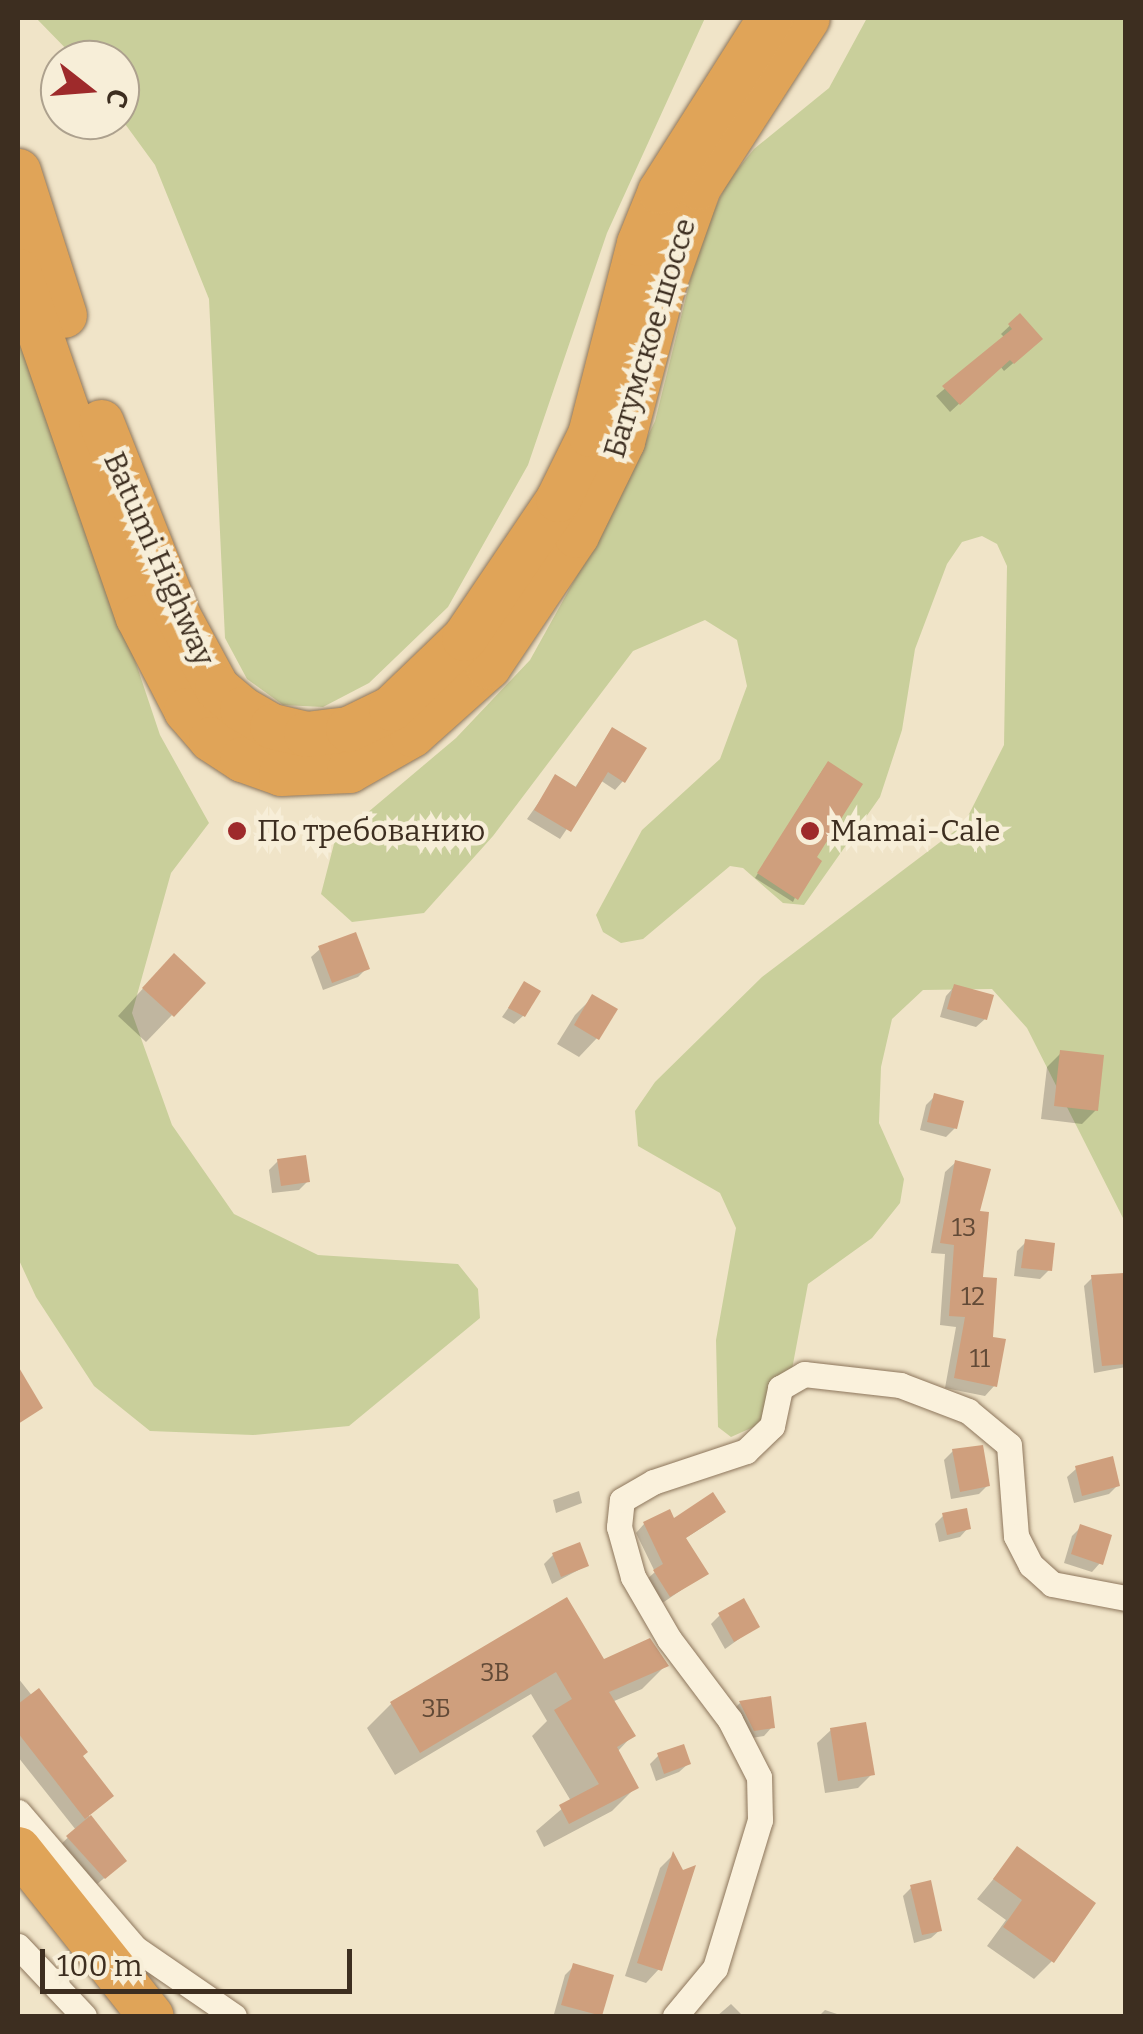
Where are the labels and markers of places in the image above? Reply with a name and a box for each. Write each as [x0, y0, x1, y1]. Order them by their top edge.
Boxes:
place label: По требованию [257, 813, 485, 849]
place label: Mamai-Cale [830, 813, 1000, 849]
marker: По требованию [226, 820, 248, 842]
marker: Mamai-Cale [799, 820, 821, 842]

